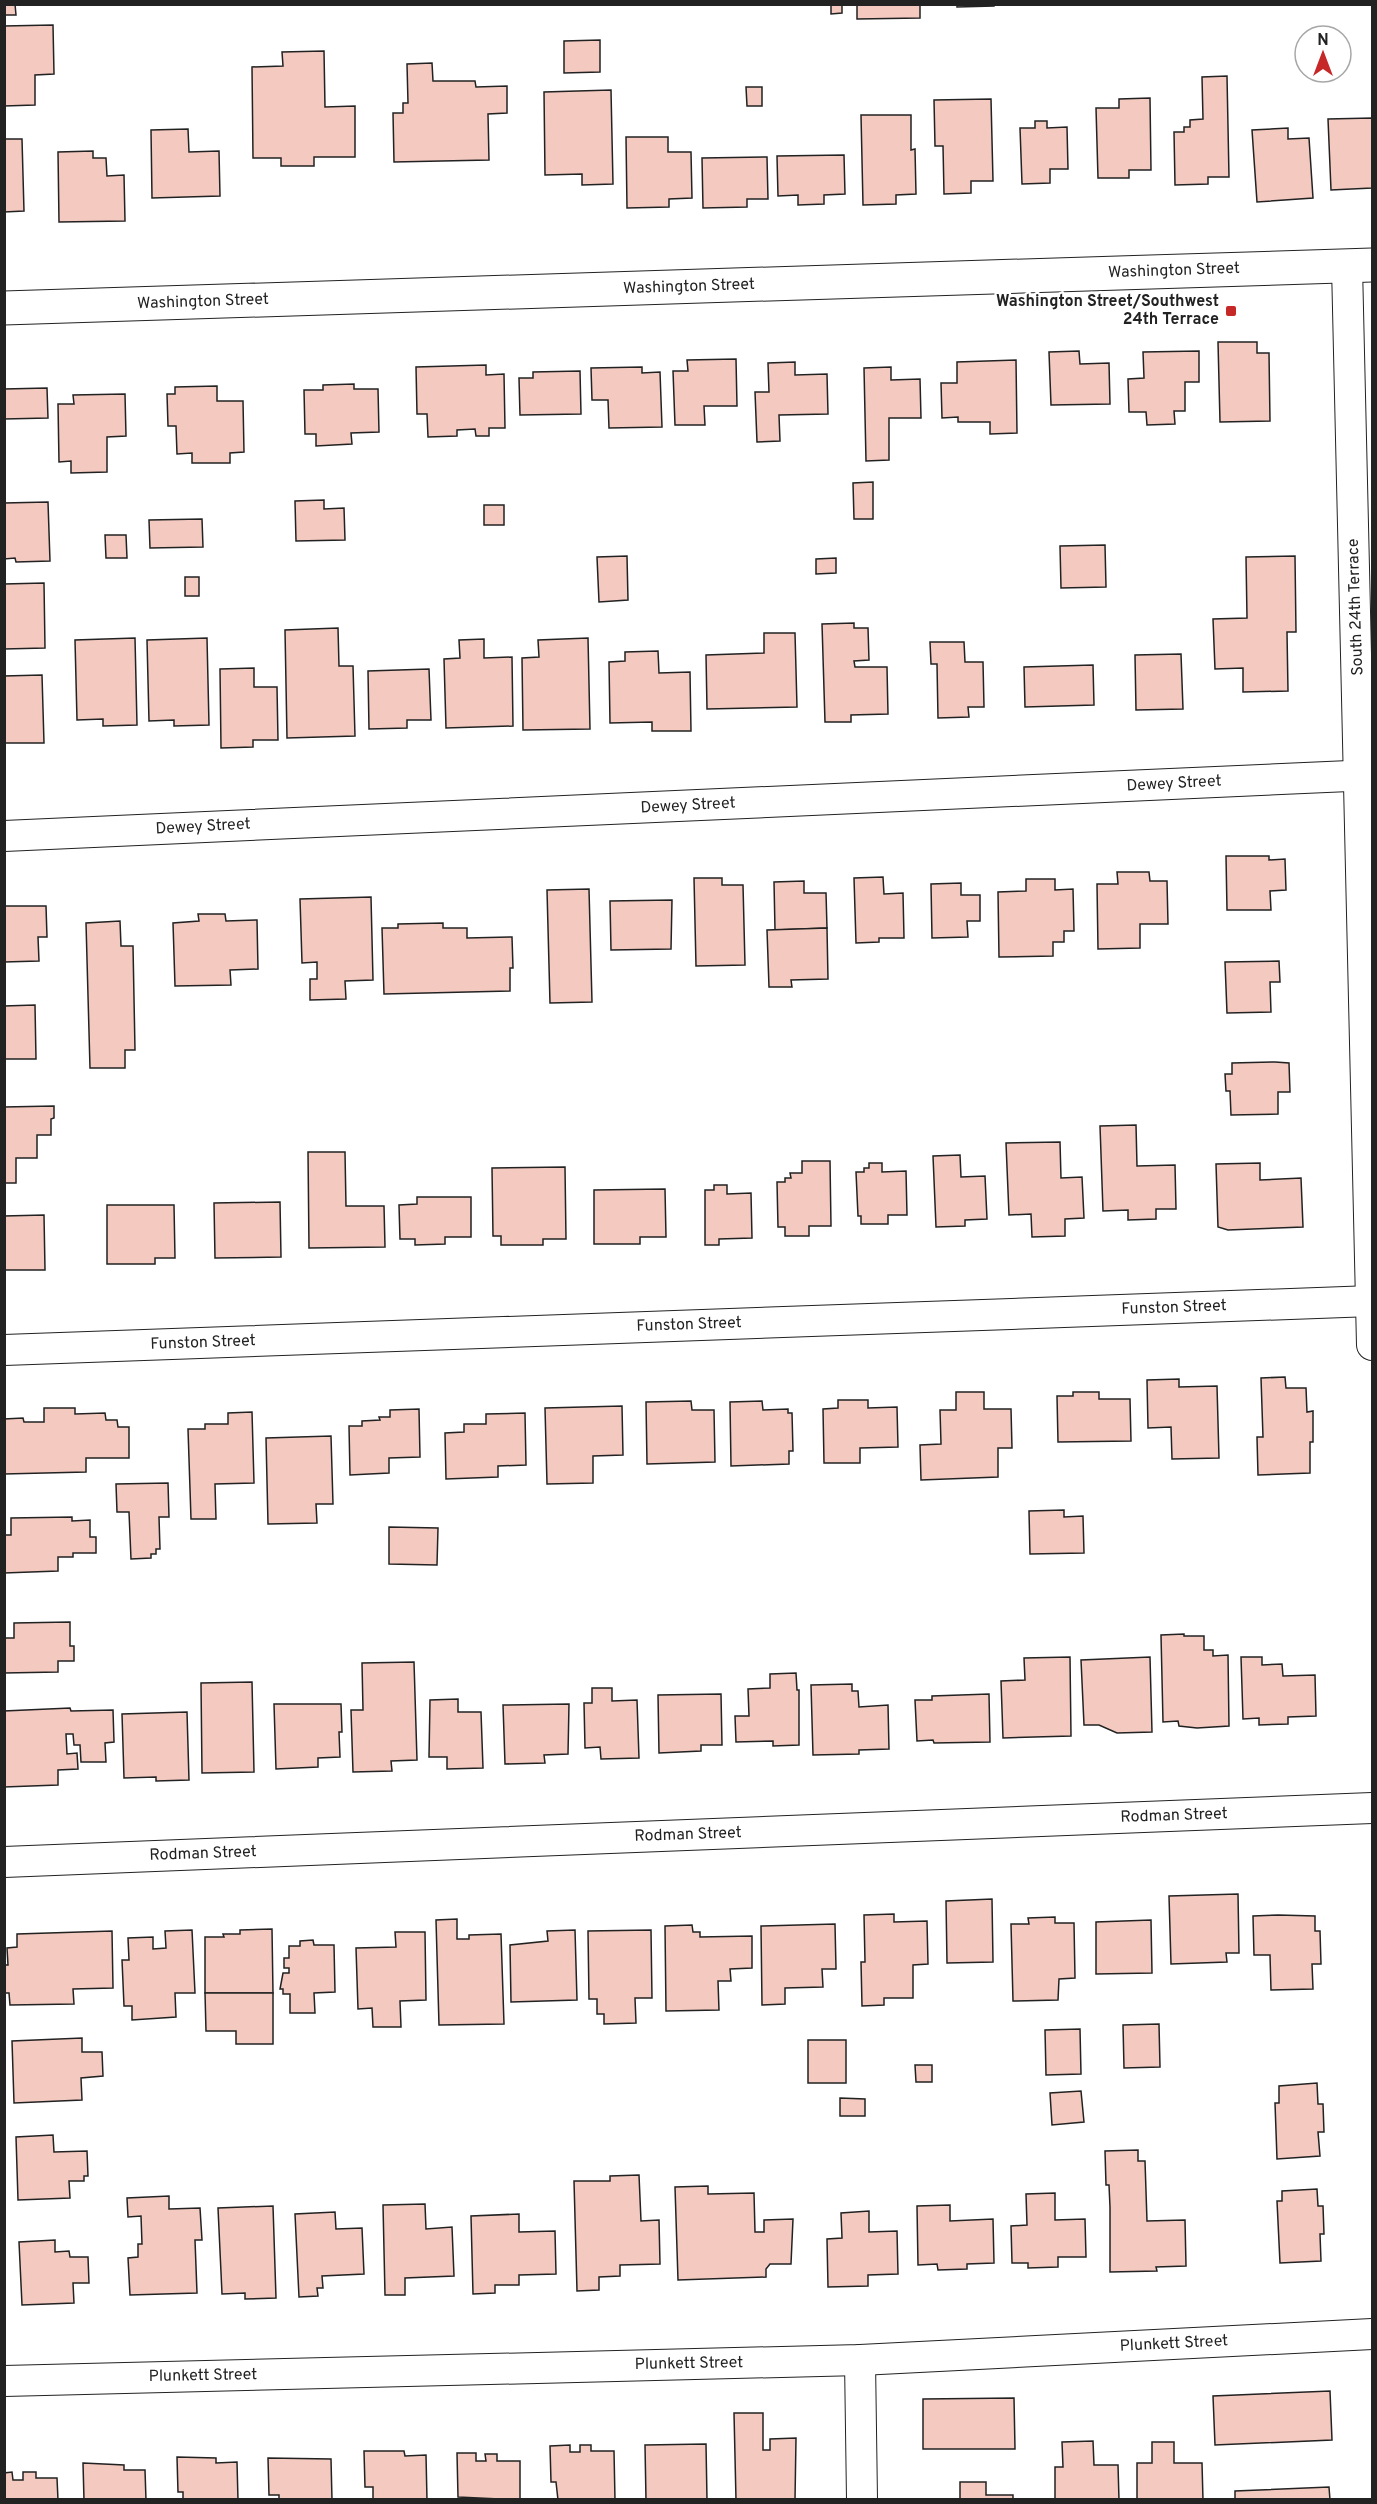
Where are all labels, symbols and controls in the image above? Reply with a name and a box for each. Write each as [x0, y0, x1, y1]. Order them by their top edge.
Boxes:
north arrow [1293, 24, 1353, 84]
text: N [1317, 31, 1329, 51]
street label: Washington Street [1108, 259, 1240, 283]
street label: Washington Street [623, 275, 755, 299]
street label: Washington Street [137, 290, 269, 314]
place label: Washington Street/Southwest 24th Terrace [996, 292, 1219, 330]
marker: Washington Street/Southwest 24th Terrace [1224, 304, 1238, 318]
street label: South 24th Terrace [1344, 538, 1368, 676]
street label: Dewey Street [1126, 772, 1222, 796]
street label: Dewey Street [640, 794, 736, 818]
street label: Dewey Street [155, 815, 251, 839]
street label: Funston Street [1121, 1296, 1227, 1320]
street label: Funston Street [636, 1313, 742, 1337]
street label: Funston Street [150, 1331, 256, 1355]
street label: Rodman Street [1120, 1804, 1228, 1828]
street label: Rodman Street [634, 1823, 742, 1847]
street label: Rodman Street [149, 1842, 257, 1866]
street label: Plunkett Street [1119, 2331, 1229, 2357]
street label: Plunkett Street [635, 2353, 743, 2375]
street label: Plunkett Street [149, 2365, 257, 2387]

